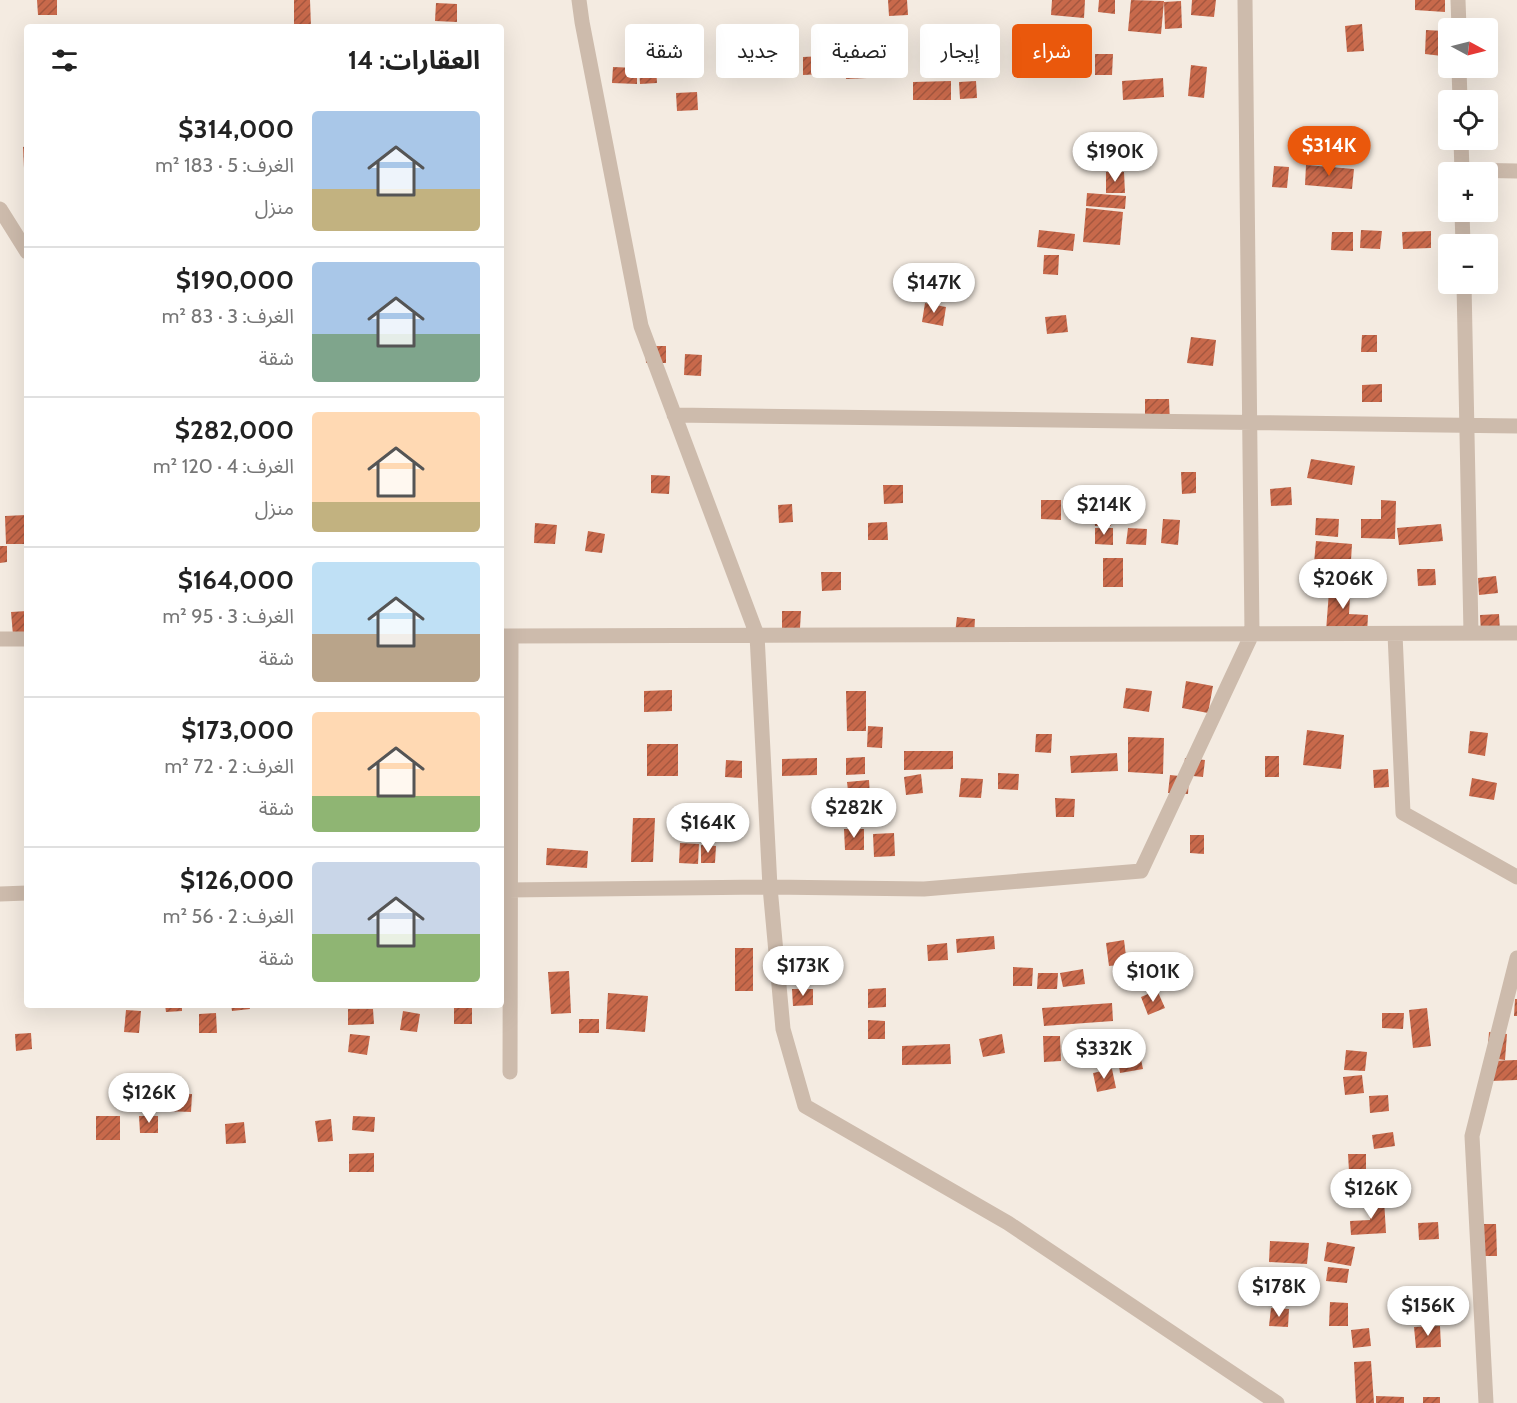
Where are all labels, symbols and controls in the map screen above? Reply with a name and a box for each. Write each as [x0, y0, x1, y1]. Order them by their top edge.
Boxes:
north arrow [1438, 18, 1498, 78]
map controls [1438, 18, 1498, 294]
chip: شقة [625, 24, 704, 78]
chip: جديد [716, 24, 799, 78]
chip: تصفية [811, 24, 908, 78]
chip: إيجار [920, 24, 1000, 78]
chip: شراء [1012, 24, 1092, 78]
icon: filters [48, 44, 81, 77]
text: العقارات: 14 [348, 44, 480, 76]
button: locate [1438, 90, 1498, 150]
text: $314,000 [178, 113, 294, 145]
pin: $314K [1287, 126, 1371, 177]
pin: $190K [1073, 132, 1157, 183]
text: $314K [1302, 133, 1356, 157]
icon: home [360, 135, 432, 207]
text: $190K [1087, 139, 1143, 163]
text: الغرف: 5 · 183 m² [155, 153, 294, 177]
button: + [1438, 162, 1498, 222]
text: منزل [255, 195, 294, 219]
button: − [1438, 234, 1498, 294]
pin: $147K [892, 263, 976, 314]
text: $190,000 [176, 264, 294, 296]
text: $147K [907, 270, 961, 294]
icon: home [360, 286, 432, 358]
text: الغرف: 3 · 83 m² [162, 304, 294, 328]
text: شقة [259, 346, 294, 370]
text: $282,000 [175, 414, 294, 446]
icon: home [360, 436, 432, 508]
text: الغرف: 4 · 120 m² [153, 454, 294, 478]
pin: $214K [1062, 485, 1146, 536]
text: $214K [1077, 492, 1131, 516]
text: منزل [255, 496, 294, 520]
pin: $206K [1301, 559, 1385, 610]
text: $164,000 [178, 564, 294, 596]
text: $206K [1313, 566, 1373, 590]
icon: home [360, 586, 432, 658]
text: الغرف: 3 · 95 m² [163, 604, 294, 628]
text: شقة [259, 646, 294, 670]
text: $173,000 [181, 714, 294, 746]
icon: home [360, 736, 432, 808]
text: الغرف: 2 · 72 m² [164, 754, 294, 778]
pin: $282K [812, 788, 896, 839]
text: $282K [825, 795, 883, 819]
text: شقة [259, 796, 294, 820]
pin: $164K [666, 803, 750, 854]
text: $164K [680, 810, 736, 834]
text: $126,000 [180, 864, 294, 896]
icon: home [360, 886, 432, 958]
text: الغرف: 2 · 56 m² [163, 904, 294, 928]
text: شقة [259, 946, 294, 970]
pin: $173K [761, 946, 845, 997]
pin: $101K [1111, 952, 1195, 1003]
text: $173K [777, 953, 829, 977]
text: $101K [1126, 959, 1180, 983]
pin: $332K [1062, 1029, 1146, 1080]
text: $332K [1076, 1036, 1132, 1060]
pin: $126K [107, 1073, 191, 1124]
text: $126K [122, 1080, 176, 1104]
pin: $126K [1329, 1169, 1413, 1220]
text: $126K [1344, 1176, 1398, 1200]
pin: $178K [1237, 1267, 1321, 1318]
text: $178K [1252, 1274, 1306, 1298]
pin: $156K [1386, 1286, 1470, 1337]
text: $156K [1401, 1293, 1455, 1317]

